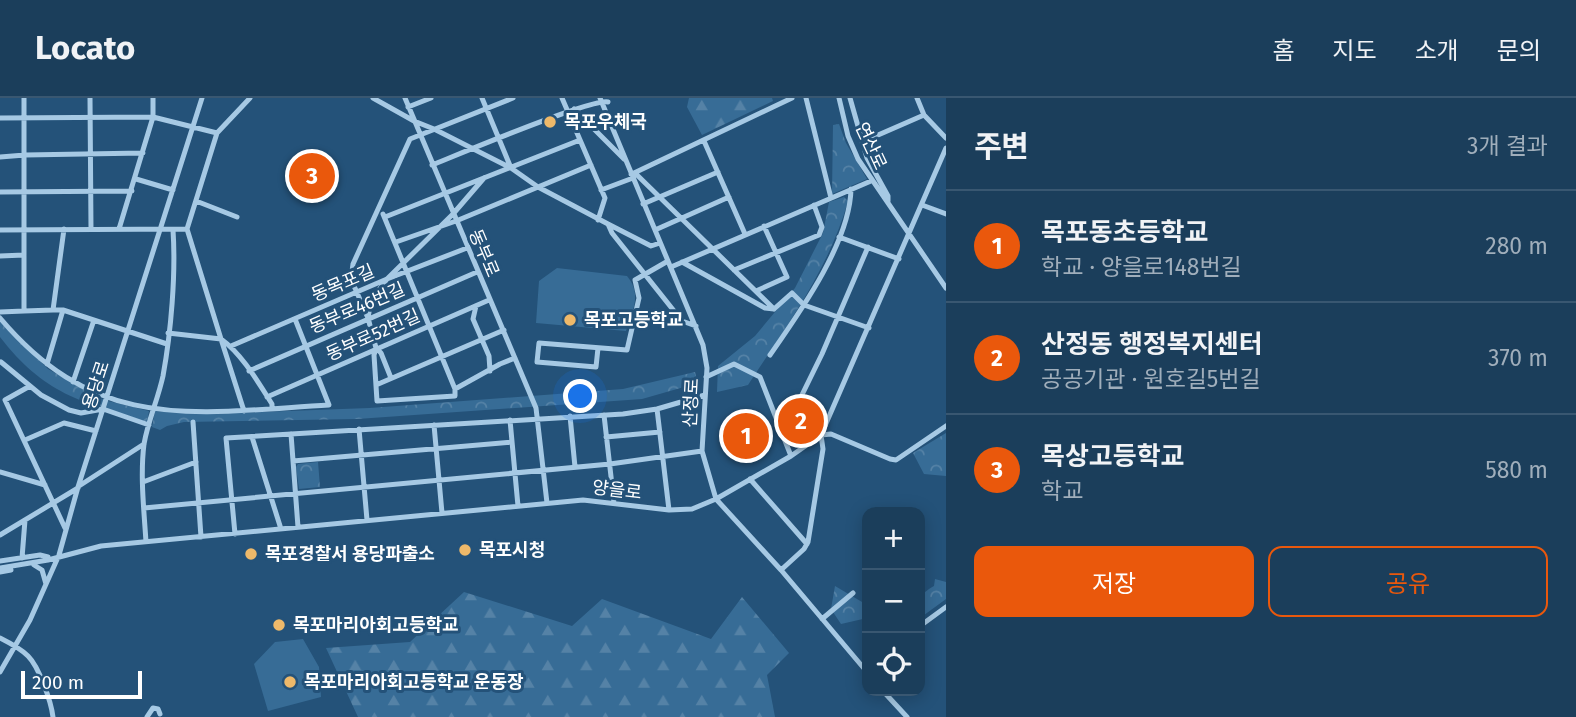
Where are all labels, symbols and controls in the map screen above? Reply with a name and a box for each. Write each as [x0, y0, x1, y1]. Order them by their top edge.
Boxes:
text: Locato [35, 28, 135, 68]
text: 홈 [1272, 37, 1294, 65]
text: 지도 [1332, 37, 1377, 65]
text: 소개 [1415, 37, 1459, 65]
text: 문의 [1497, 37, 1541, 65]
place label: 목포우체국 [564, 111, 647, 133]
marker: 목포우체국 [542, 114, 558, 130]
street label: 연산로 [851, 119, 891, 173]
text: 주변 [974, 129, 1029, 165]
text: 3개 결과 [1467, 132, 1548, 160]
pin: 3 [289, 150, 335, 202]
text: 목포동초등학교 [1041, 217, 1208, 248]
street label: 동부로 [464, 226, 504, 280]
text: 1 [992, 232, 1002, 260]
text: 280 m [1485, 232, 1548, 260]
text: 학교 · 양을로148번길 [1041, 253, 1242, 281]
street label: 동목포길 [308, 260, 378, 306]
street label: 동부로46번길 [306, 278, 408, 338]
street label: 동부로52번길 [323, 305, 423, 365]
place label: 목포고등학교 [584, 309, 683, 331]
marker: 목포고등학교 [562, 312, 578, 328]
text: 산정동 행정복지센터 [1041, 329, 1262, 360]
text: 2 [991, 344, 1003, 372]
text: 370 m [1488, 344, 1548, 372]
street label: 용당로 [78, 358, 114, 412]
text: 공공기관 · 원호길5번길 [1041, 365, 1261, 393]
street label: 산정로 [679, 378, 703, 428]
your location [563, 379, 597, 413]
pin: 2 [778, 395, 824, 447]
pin: 1 [723, 410, 769, 462]
text: 목상고등학교 [1041, 441, 1185, 472]
text: 3 [991, 456, 1003, 484]
text: 580 m [1485, 456, 1548, 484]
street label: 양을로 [591, 476, 643, 504]
text: 학교 [1041, 477, 1083, 505]
map controls [862, 507, 925, 696]
button: + [862, 507, 925, 570]
place label: 목포시청 [479, 539, 545, 561]
marker: 목포시청 [457, 542, 473, 558]
place label: 목포경찰서 용당파출소 [265, 543, 435, 565]
marker: 목포경찰서 용당파출소 [243, 546, 259, 562]
button: 저장 [974, 546, 1254, 617]
button: 공유 [1268, 546, 1548, 617]
button: − [862, 570, 925, 633]
place label: 목포마리아회고등학교 [293, 614, 459, 636]
marker: 목포마리아회고등학교 [271, 617, 287, 633]
button: locate [862, 633, 925, 696]
scale bar [21, 668, 142, 700]
text: 200 m [32, 671, 84, 694]
place label: 목포마리아회고등학교 운동장 [304, 671, 524, 693]
marker: 목포마리아회고등학교 운동장 [282, 674, 298, 690]

